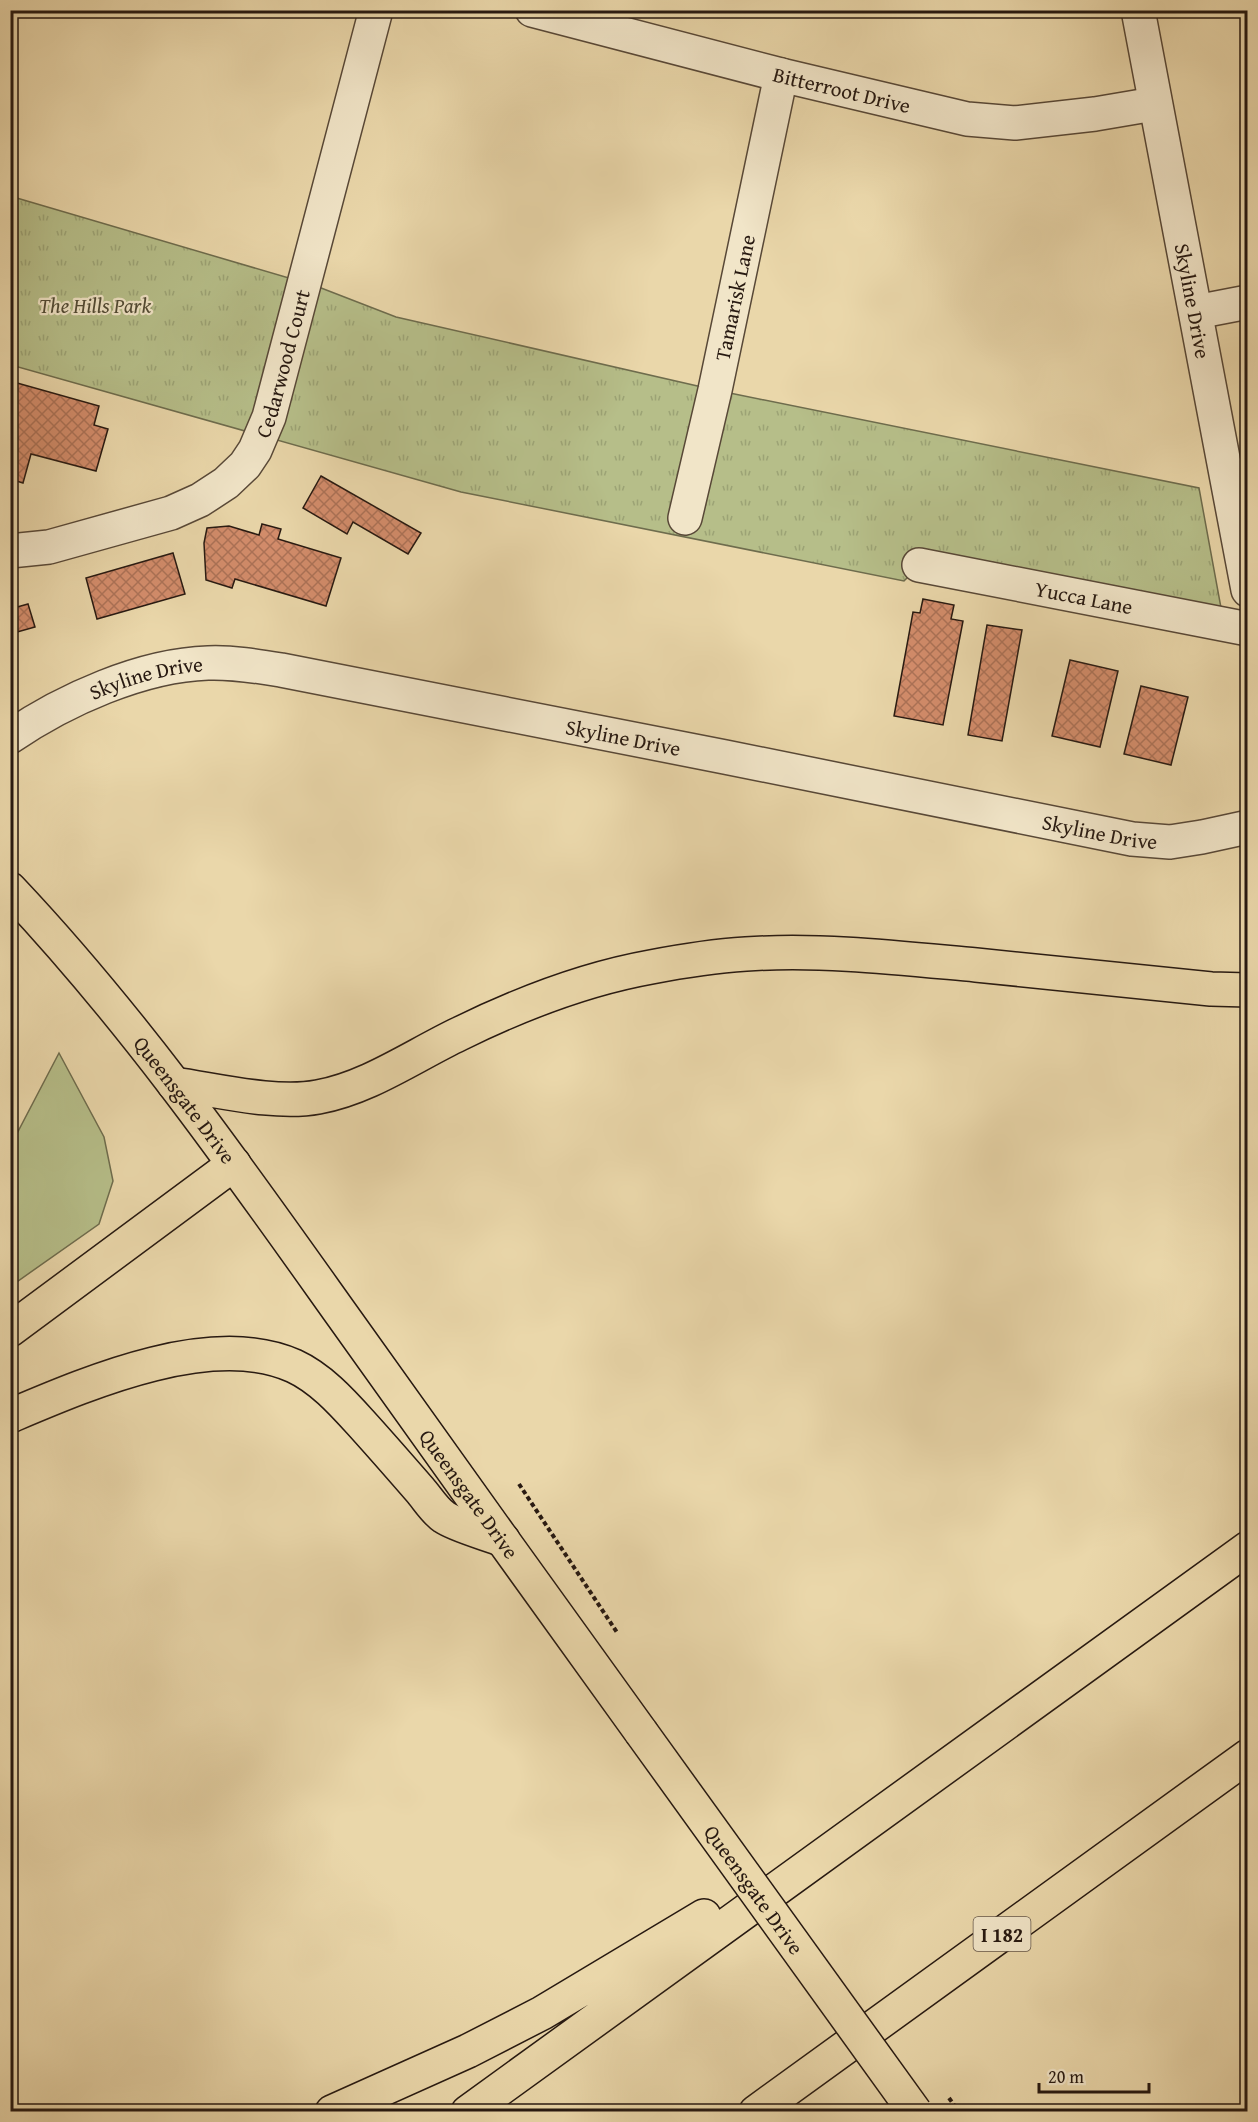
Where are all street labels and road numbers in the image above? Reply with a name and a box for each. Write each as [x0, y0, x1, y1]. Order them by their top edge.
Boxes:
street label: Bitterroot Drive [770, 58, 914, 121]
street label: Tamarisk Lane [706, 232, 763, 363]
street label: Skyline Drive [1167, 241, 1219, 361]
street label: Cedarwood Court [247, 285, 318, 442]
street label: Yucca Lane [1032, 572, 1136, 622]
street label: Skyline Drive [84, 648, 204, 707]
street label: Skyline Drive [563, 711, 684, 763]
street label: Skyline Drive [1039, 806, 1159, 856]
street label: Queensgate Drive [126, 1029, 244, 1170]
street label: Queensgate Drive [412, 1422, 527, 1565]
street label: Queensgate Drive [697, 1818, 812, 1961]
road number: I 182 [974, 1917, 1030, 1951]

